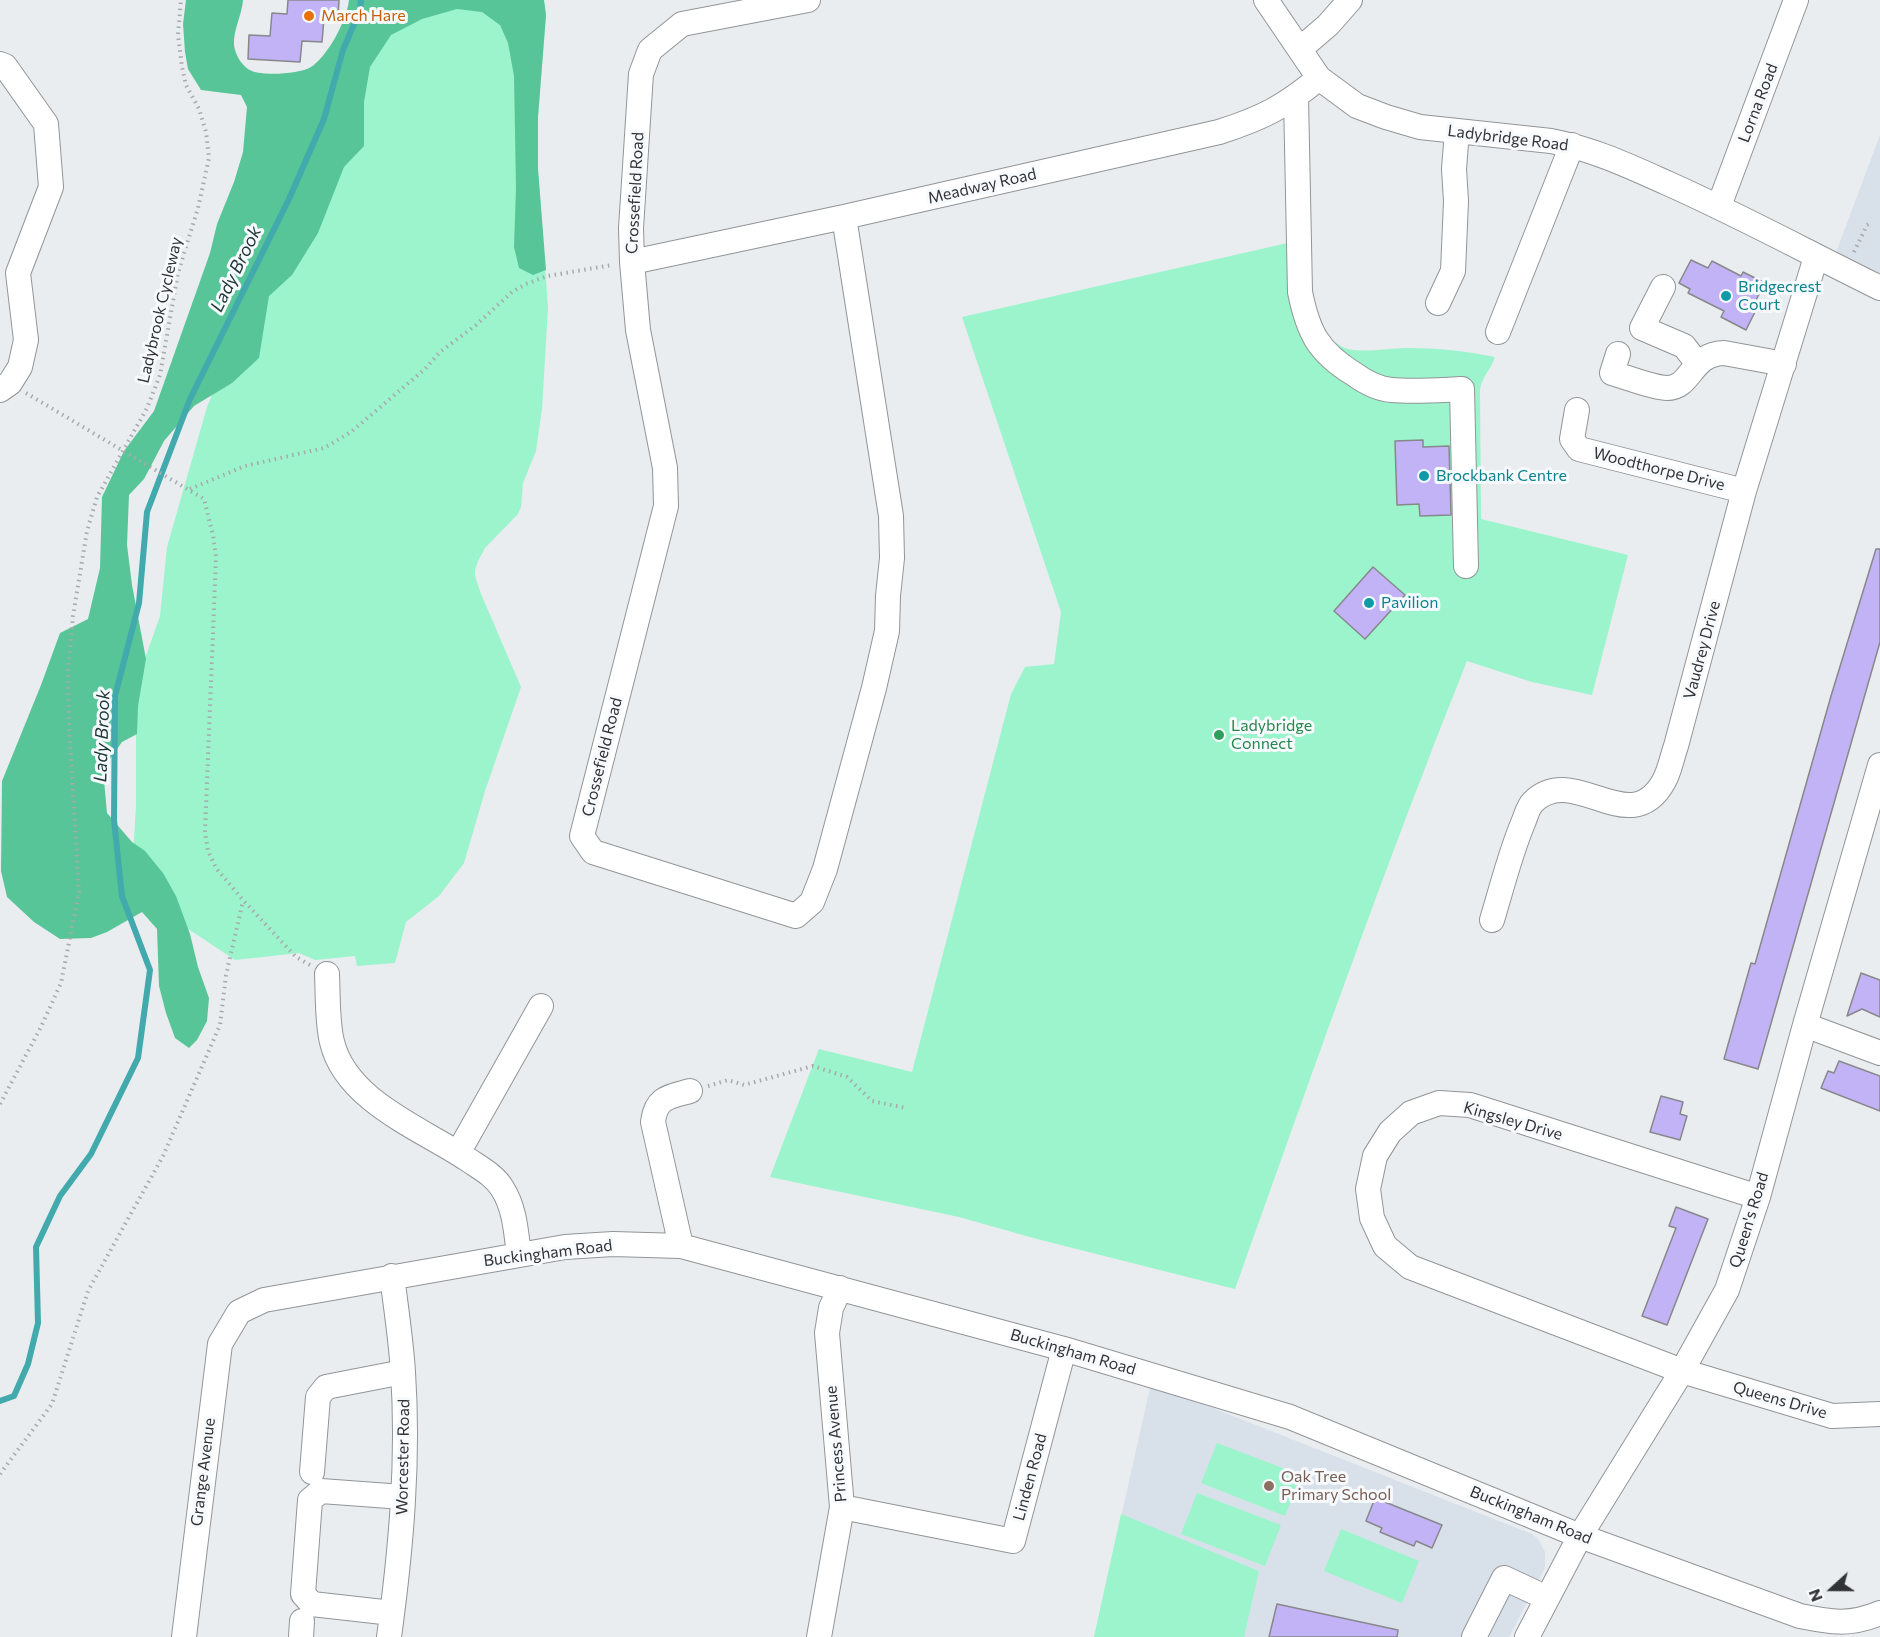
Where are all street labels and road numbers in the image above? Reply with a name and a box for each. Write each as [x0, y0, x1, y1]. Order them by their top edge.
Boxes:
street label: Lorna Road [1734, 61, 1782, 145]
street label: Ladybridge Road [1446, 121, 1570, 155]
street label: Crossefield Road [622, 132, 648, 254]
street label: Meadway Road [926, 164, 1038, 208]
street label: Ladybrook Cycleway [134, 235, 186, 385]
street label: Woodthorpe Drive [1591, 443, 1727, 495]
street label: Vaudrey Drive [1680, 599, 1724, 701]
street label: Crossefield Road [578, 696, 626, 818]
street label: Kingsley Drive [1461, 1098, 1565, 1144]
street label: Queen's Road [1725, 1170, 1773, 1270]
street label: Buckingham Road [482, 1236, 614, 1270]
street label: Buckingham Road [1008, 1325, 1138, 1379]
street label: Queens Drive [1731, 1377, 1829, 1423]
street label: Princess Avenue [821, 1385, 851, 1503]
street label: Worcester Road [392, 1399, 414, 1515]
street label: Grange Avenue [187, 1417, 219, 1527]
street label: Linden Road [1009, 1431, 1051, 1523]
street label: Buckingham Road [1467, 1482, 1595, 1548]

